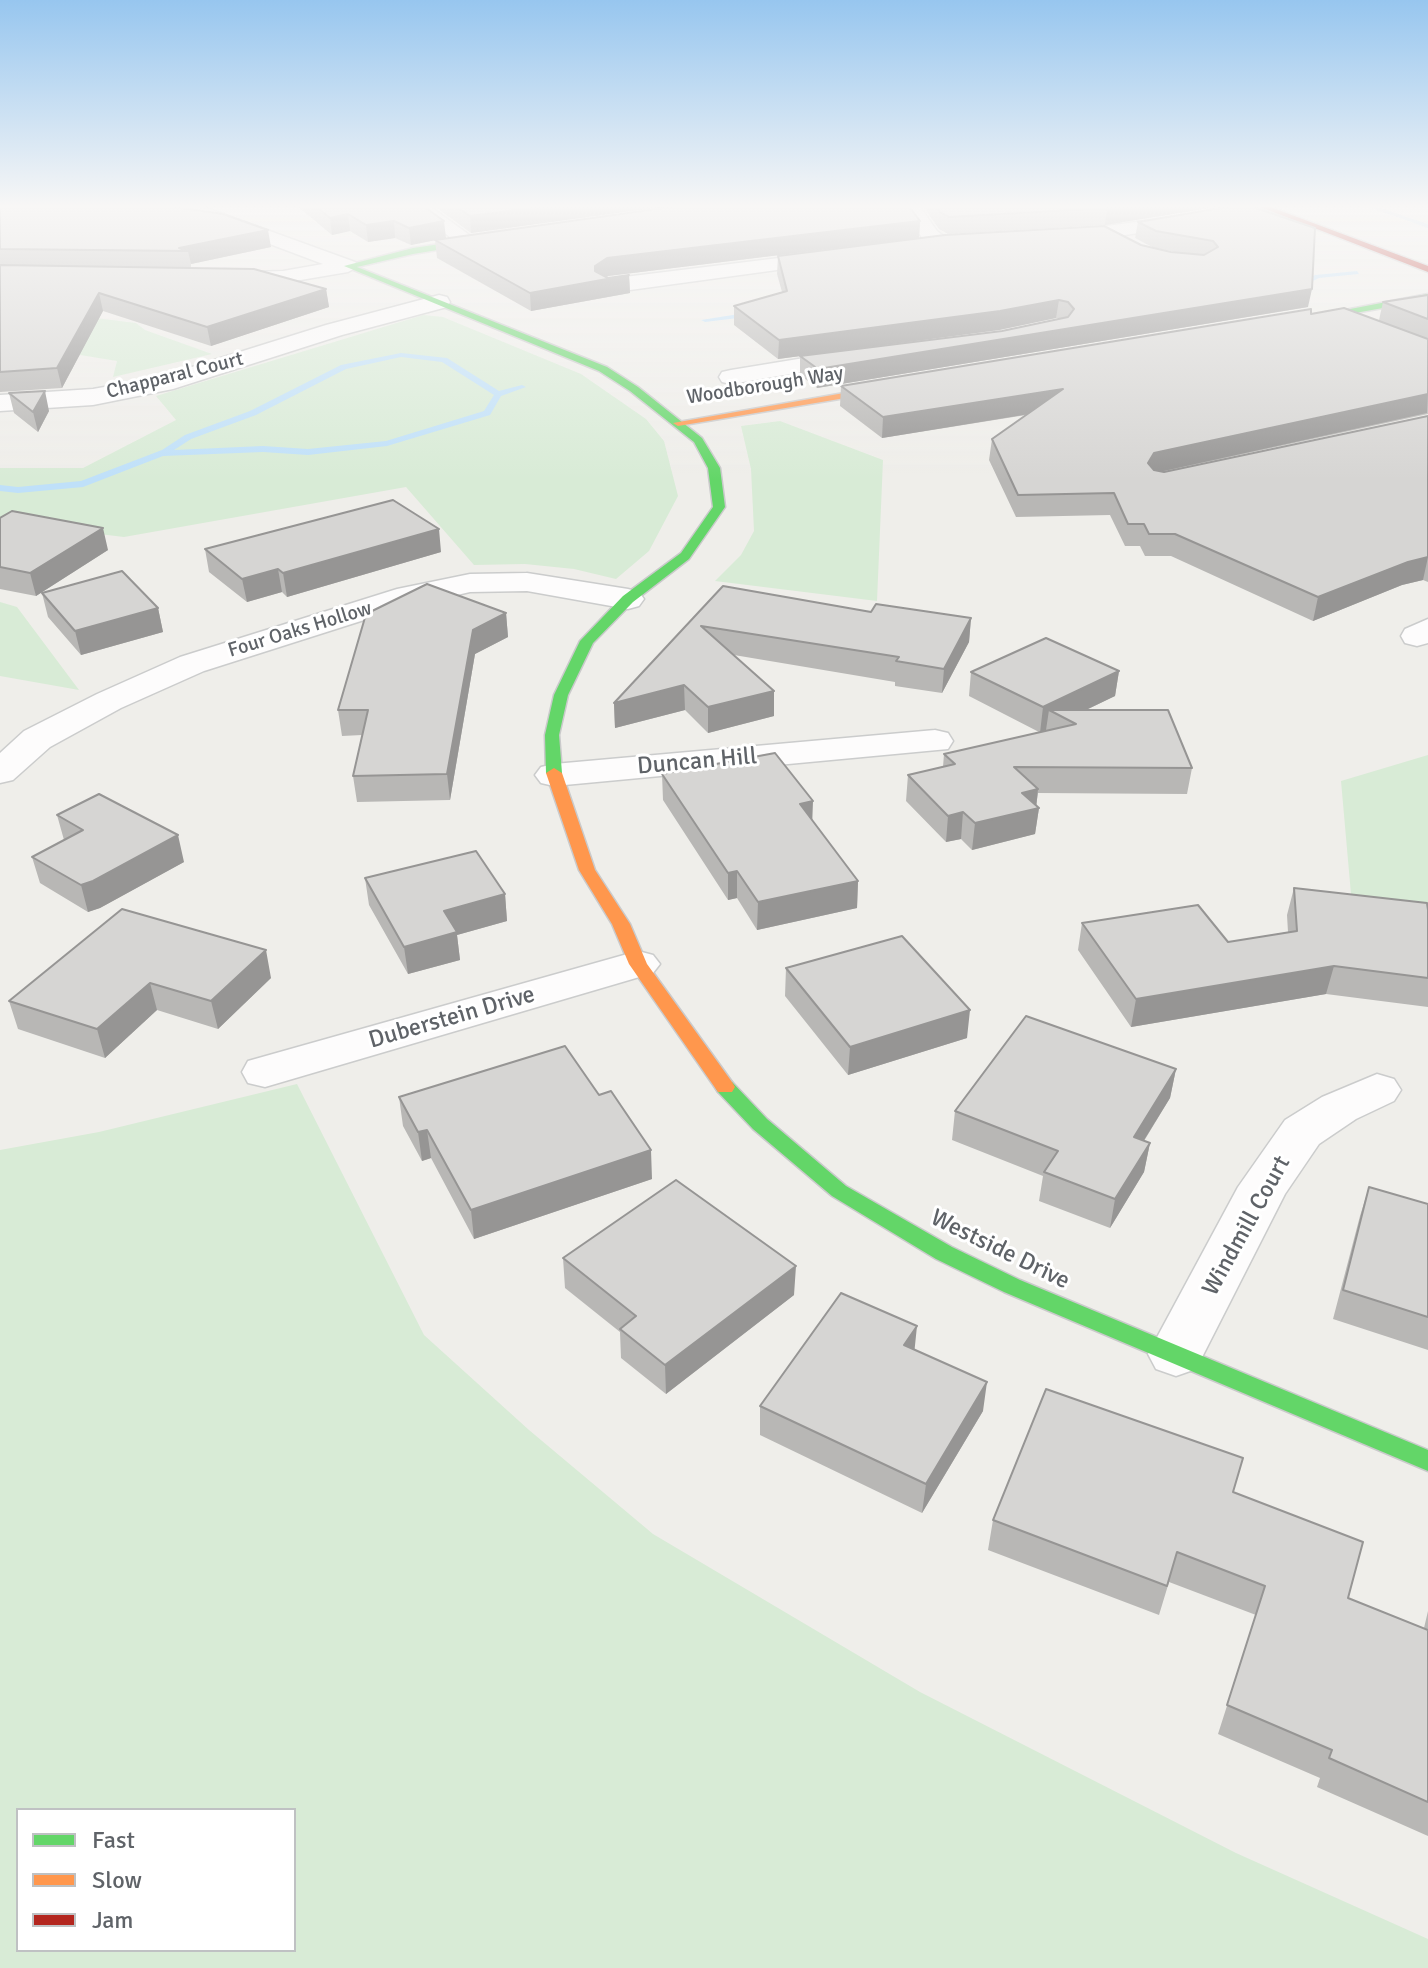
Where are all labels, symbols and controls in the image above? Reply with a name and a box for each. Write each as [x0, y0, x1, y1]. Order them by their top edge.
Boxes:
street label: Chapparal Court [104, 347, 246, 405]
street label: Woodborough Way [685, 362, 845, 410]
street label: Four Oaks Hollow [225, 597, 375, 663]
street label: Duncan Hill [636, 742, 758, 782]
street label: Duberstein Drive [366, 981, 538, 1055]
street label: Windmill Court [1197, 1151, 1297, 1301]
street label: Westside Drive [926, 1204, 1074, 1296]
legend [16, 1808, 296, 1952]
text: Fast [92, 1825, 135, 1855]
text: Slow [92, 1865, 142, 1895]
text: Jam [92, 1905, 133, 1935]

